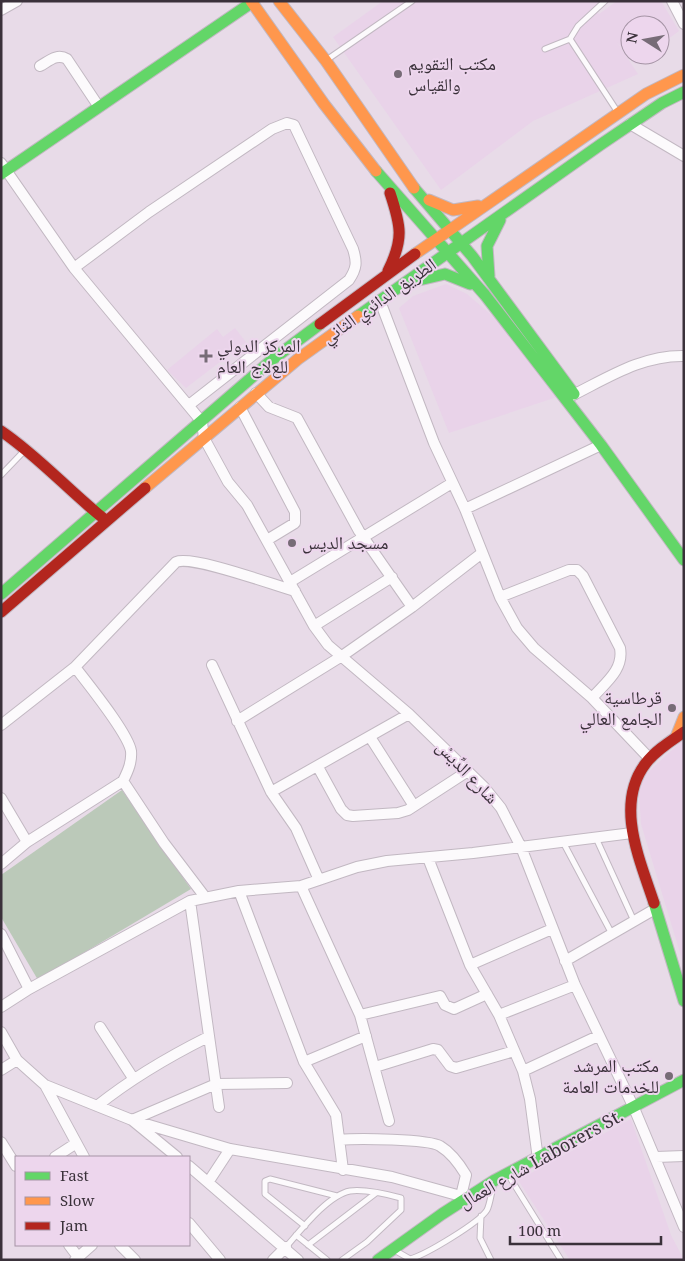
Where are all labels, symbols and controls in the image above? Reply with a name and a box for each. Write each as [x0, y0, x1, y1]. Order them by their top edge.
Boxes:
north arrow [620, 15, 670, 65]
text: N [621, 30, 642, 45]
place label: مكتب التقويم والقياس [408, 51, 496, 96]
marker: مكتب التقويم والقياس [392, 68, 404, 80]
street label: الطريق الدائري الثاني [316, 252, 442, 352]
place label: المركز الدولي للعﻻج العام [217, 333, 300, 379]
marker: المركز الدولي للعﻻج العام [199, 349, 213, 363]
place label: مسجد الديس [302, 530, 388, 554]
marker: مسجد الديس [286, 537, 298, 549]
place label: قرطاسية الجامع العالي [580, 685, 662, 734]
marker: قرطاسية الجامع العالي [666, 702, 678, 714]
street label: شارع الدِّيسْ [431, 734, 504, 808]
place label: مكتب المرشد للخدمات العامة [562, 1053, 659, 1098]
marker: مكتب المرشد للخدمات العامة [663, 1070, 675, 1082]
street label: شارع العمال Laborers St. [454, 1103, 627, 1213]
legend [15, 1156, 190, 1246]
text: Fast [60, 1165, 89, 1185]
text: Slow [60, 1190, 94, 1210]
scale bar [510, 1214, 661, 1246]
text: Jam [59, 1215, 88, 1235]
text: 100 m [518, 1220, 561, 1240]

